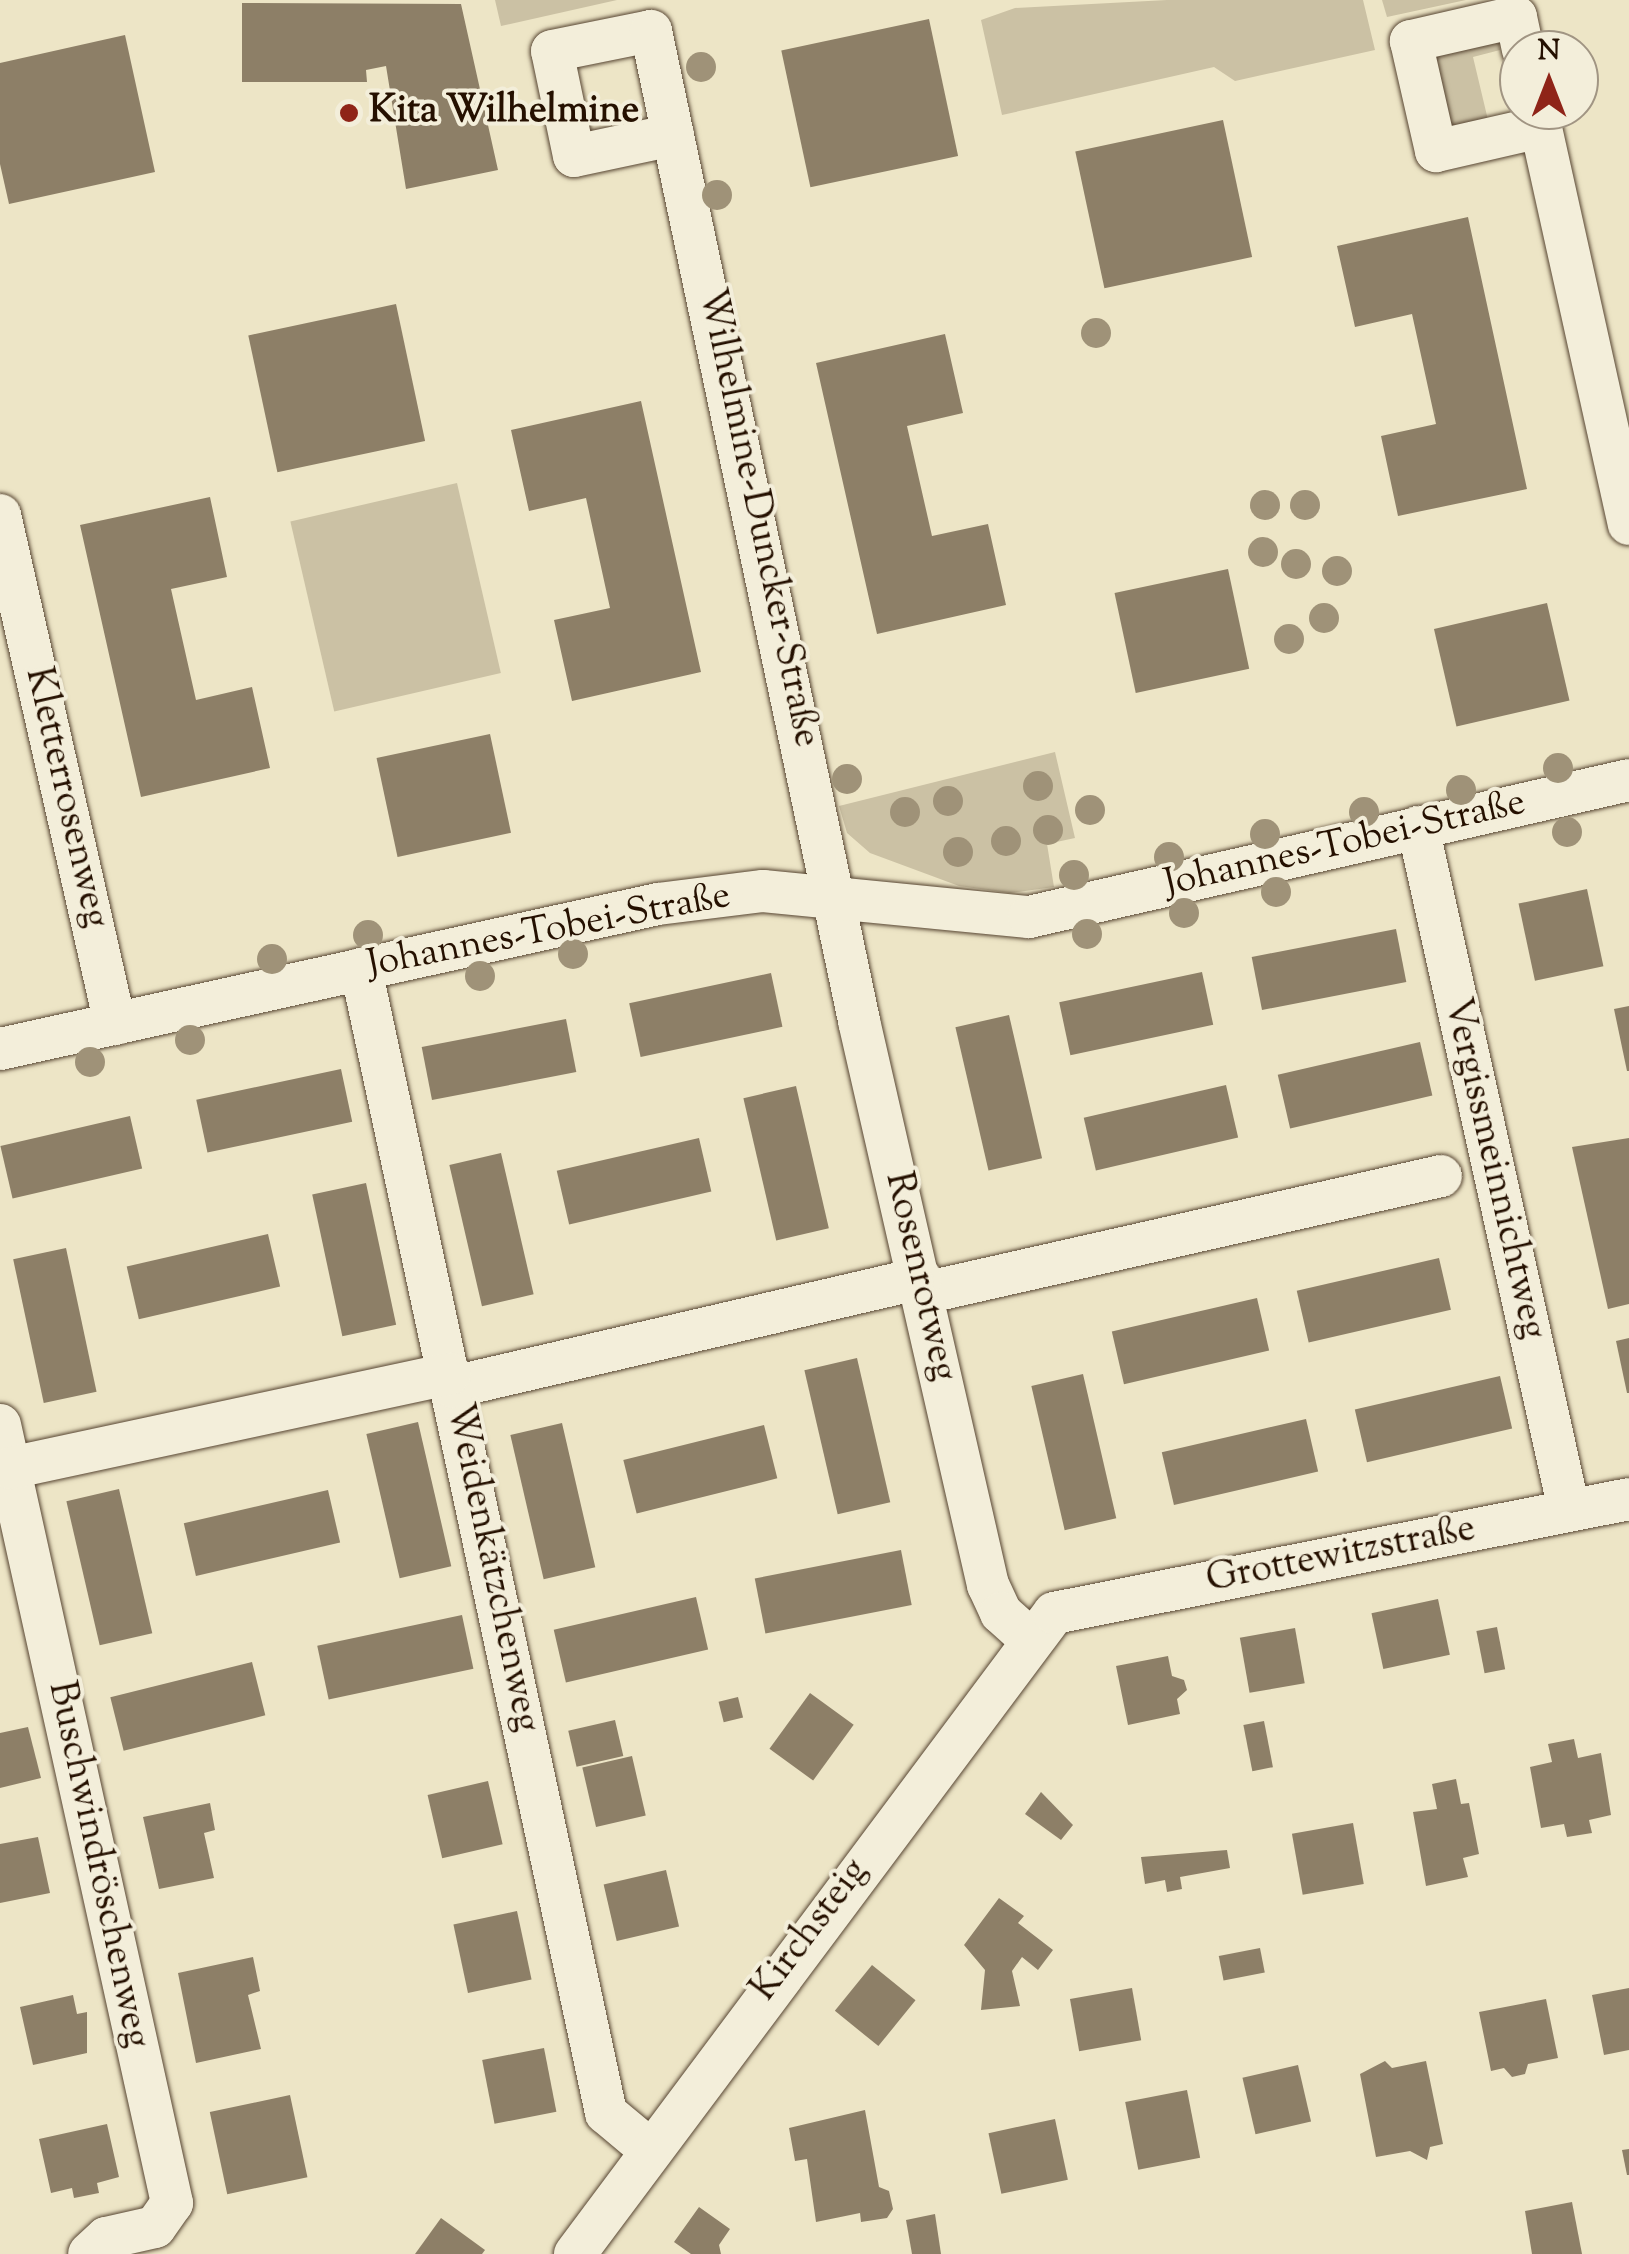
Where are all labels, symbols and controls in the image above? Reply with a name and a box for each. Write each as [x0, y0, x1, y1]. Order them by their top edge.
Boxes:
north arrow [1499, 30, 1599, 130]
text: N [1538, 32, 1560, 72]
place label: Kita Wilhelmine [369, 90, 639, 136]
marker: Kita Wilhelmine [338, 102, 360, 124]
street label: Wilhelmine-Duncker-Straße [686, 285, 828, 751]
street label: Kletterrosenweg [13, 663, 117, 933]
street label: Johannes-Tobei-Straße [1160, 781, 1530, 909]
street label: Johannes-Tobei-Straße [363, 874, 735, 990]
street label: Vergissmeinnichtweg [1432, 994, 1554, 1344]
street label: Rosenrotweg [873, 1168, 965, 1386]
street label: Weidenkätzchenweg [434, 1400, 548, 1736]
street label: Grottewitzstraße [1203, 1508, 1479, 1604]
street label: Buschwindröschenweg [36, 1678, 158, 2052]
street label: Kirchsteig [743, 1851, 879, 2011]

